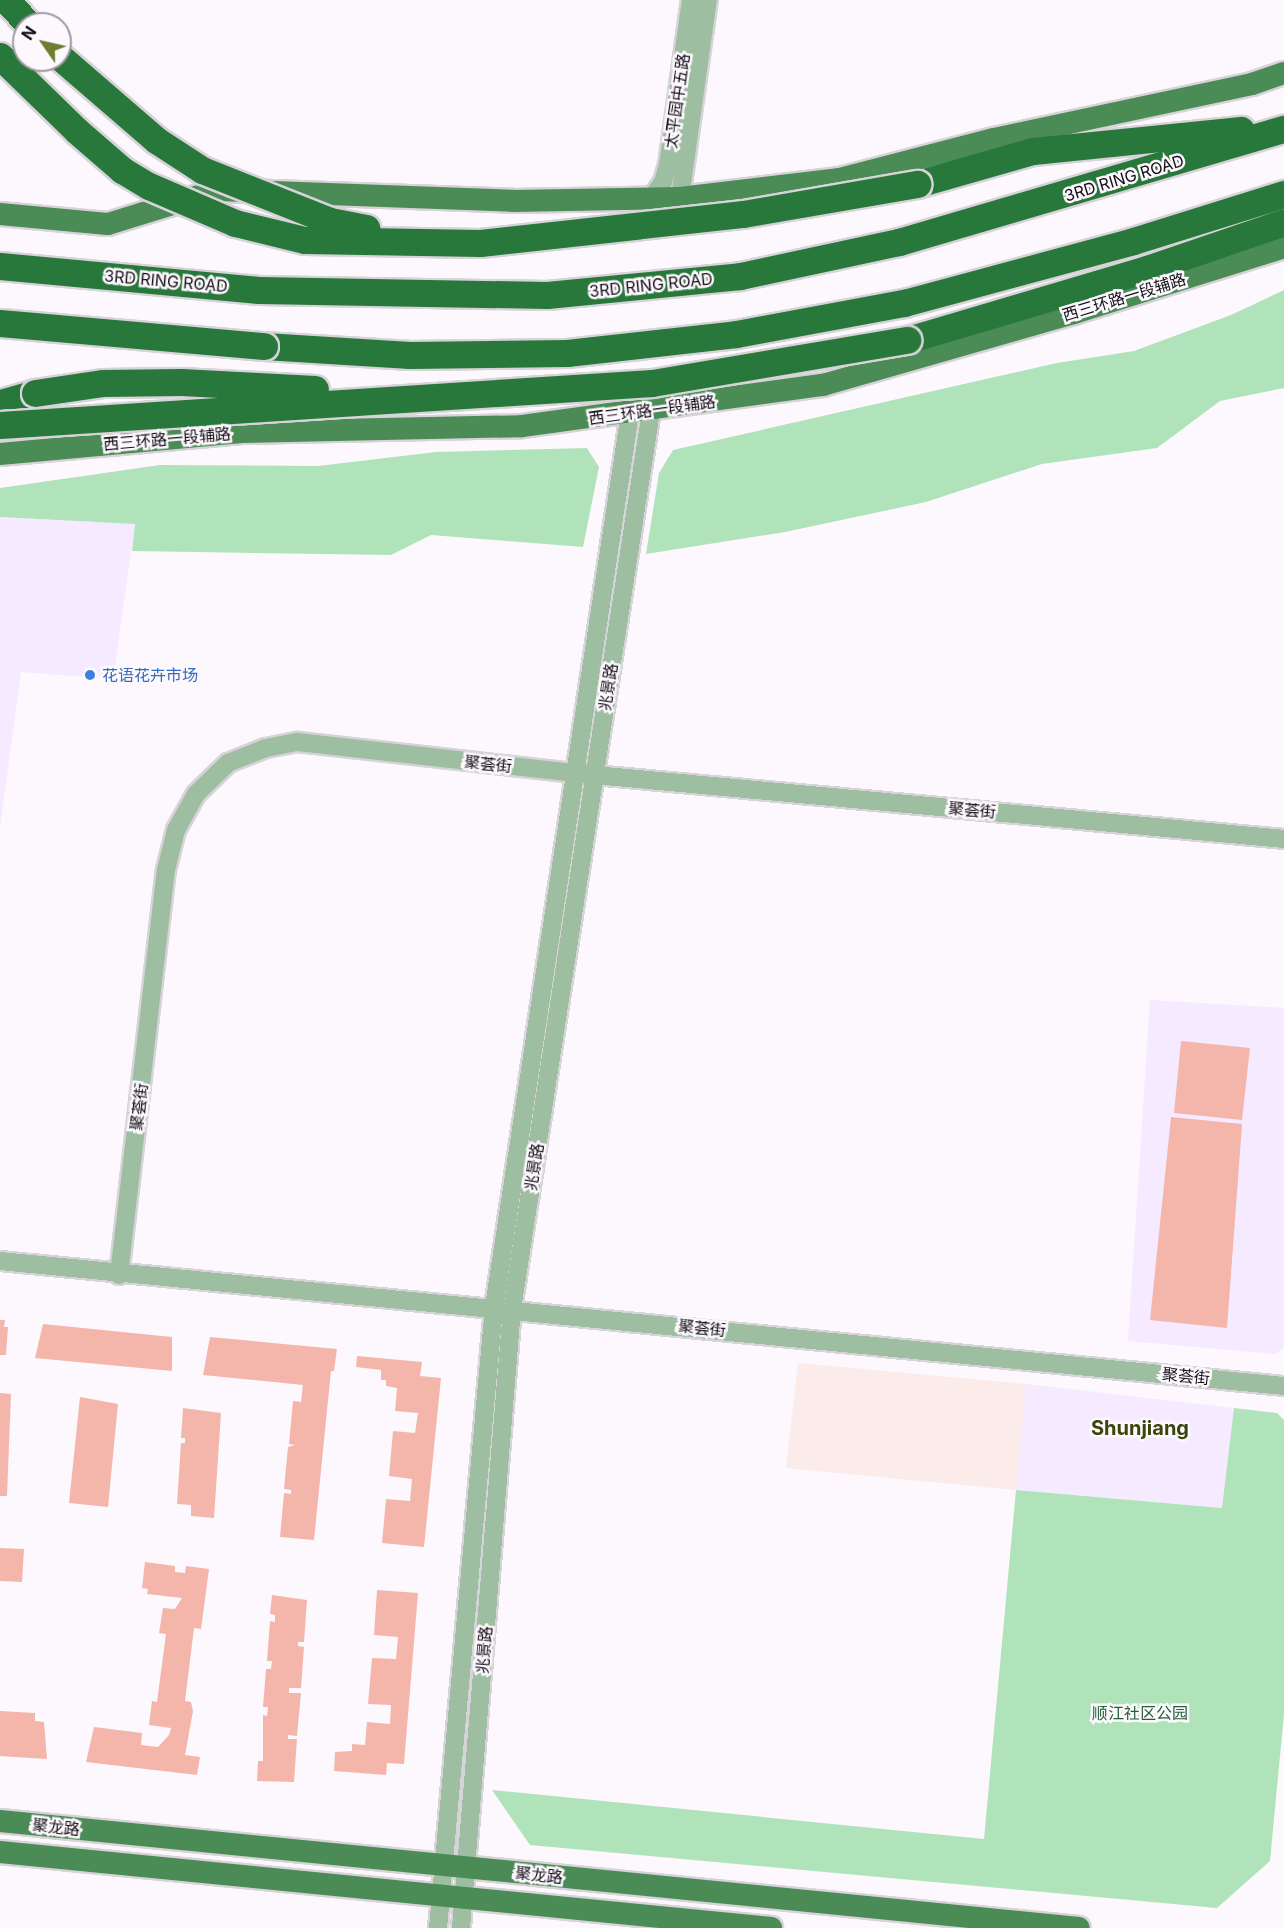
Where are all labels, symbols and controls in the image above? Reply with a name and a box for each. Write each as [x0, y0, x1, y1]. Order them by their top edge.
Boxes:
north arrow [12, 12, 72, 72]
text: N [17, 22, 40, 44]
street label: 太平园中五路 [661, 52, 693, 150]
street label: 3RD RING ROAD [1062, 151, 1186, 205]
street label: 3RD RING ROAD [103, 266, 229, 296]
street label: 3RD RING ROAD [588, 269, 714, 301]
street label: 西三环路一段辅路 [1060, 269, 1188, 325]
street label: 西三环路一段辅路 [587, 392, 717, 428]
street label: 西三环路一段辅路 [102, 424, 232, 454]
street label: 兆景路 [595, 662, 621, 712]
place label: 花语花卉市场 [102, 665, 198, 685]
marker: 花语花卉市场 [83, 668, 97, 682]
street label: 聚荟街 [463, 752, 513, 776]
street label: 聚荟街 [947, 798, 997, 822]
street label: 聚荟街 [127, 1082, 151, 1132]
street label: 兆景路 [521, 1142, 547, 1192]
street label: 聚荟街 [677, 1316, 727, 1340]
street label: 聚荟街 [1161, 1364, 1211, 1388]
district label: Shunjiang [1091, 1416, 1189, 1440]
street label: 兆景路 [472, 1625, 496, 1675]
park label: 顺江社区公园 [1092, 1703, 1188, 1723]
street label: 聚龙路 [31, 1815, 81, 1839]
street label: 聚龙路 [514, 1863, 564, 1887]

